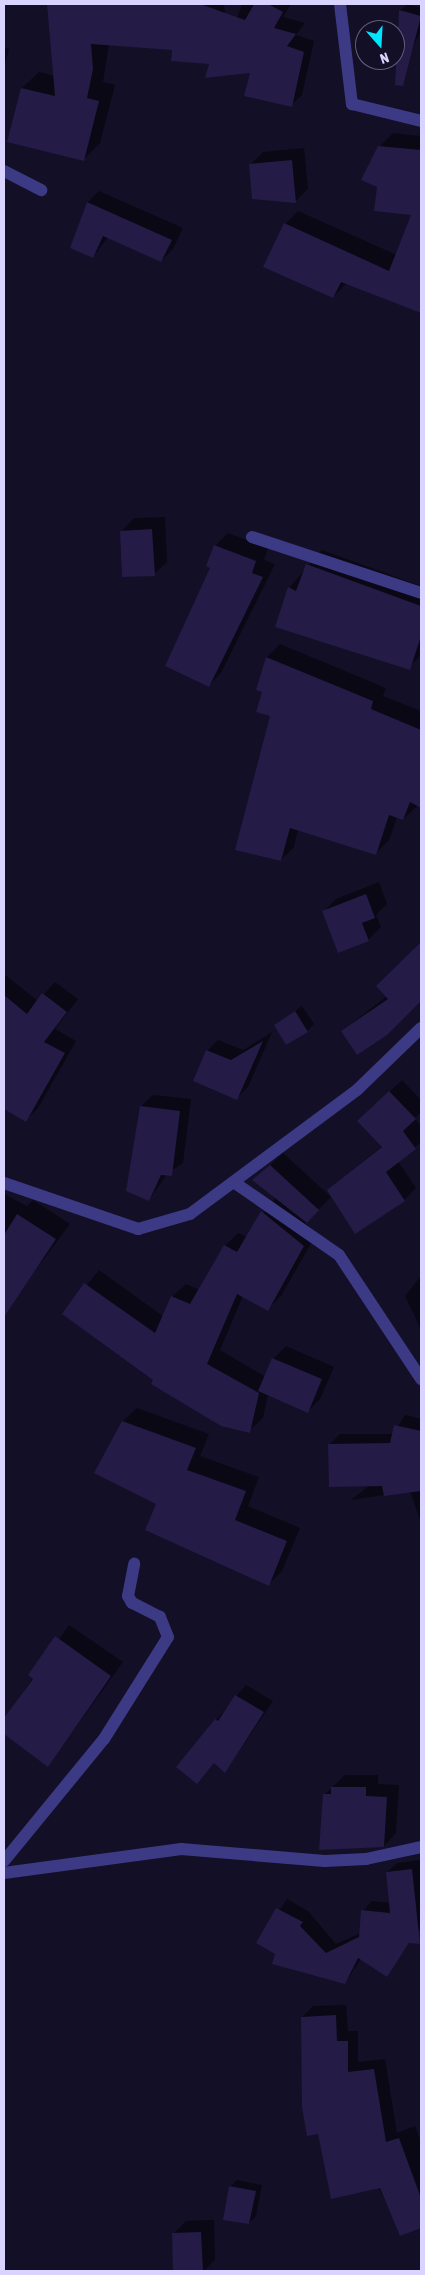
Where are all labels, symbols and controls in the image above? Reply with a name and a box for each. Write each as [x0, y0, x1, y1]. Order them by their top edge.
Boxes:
north arrow [355, 20, 405, 70]
text: N [378, 49, 391, 67]

